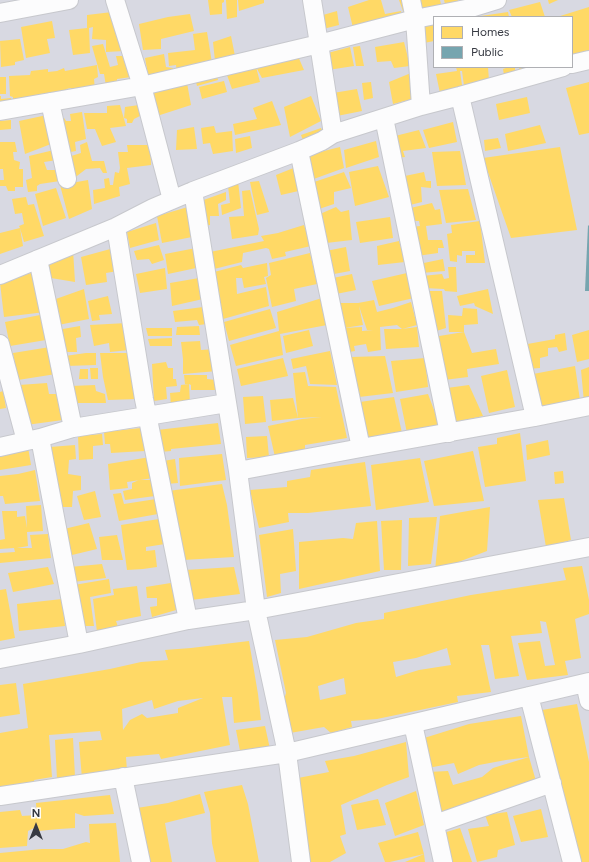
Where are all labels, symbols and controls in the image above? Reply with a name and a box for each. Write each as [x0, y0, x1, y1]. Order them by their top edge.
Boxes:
legend [433, 16, 573, 68]
text: Homes [471, 25, 509, 39]
text: Public [471, 45, 504, 59]
north arrow [16, 806, 56, 846]
text: N [32, 807, 40, 820]

